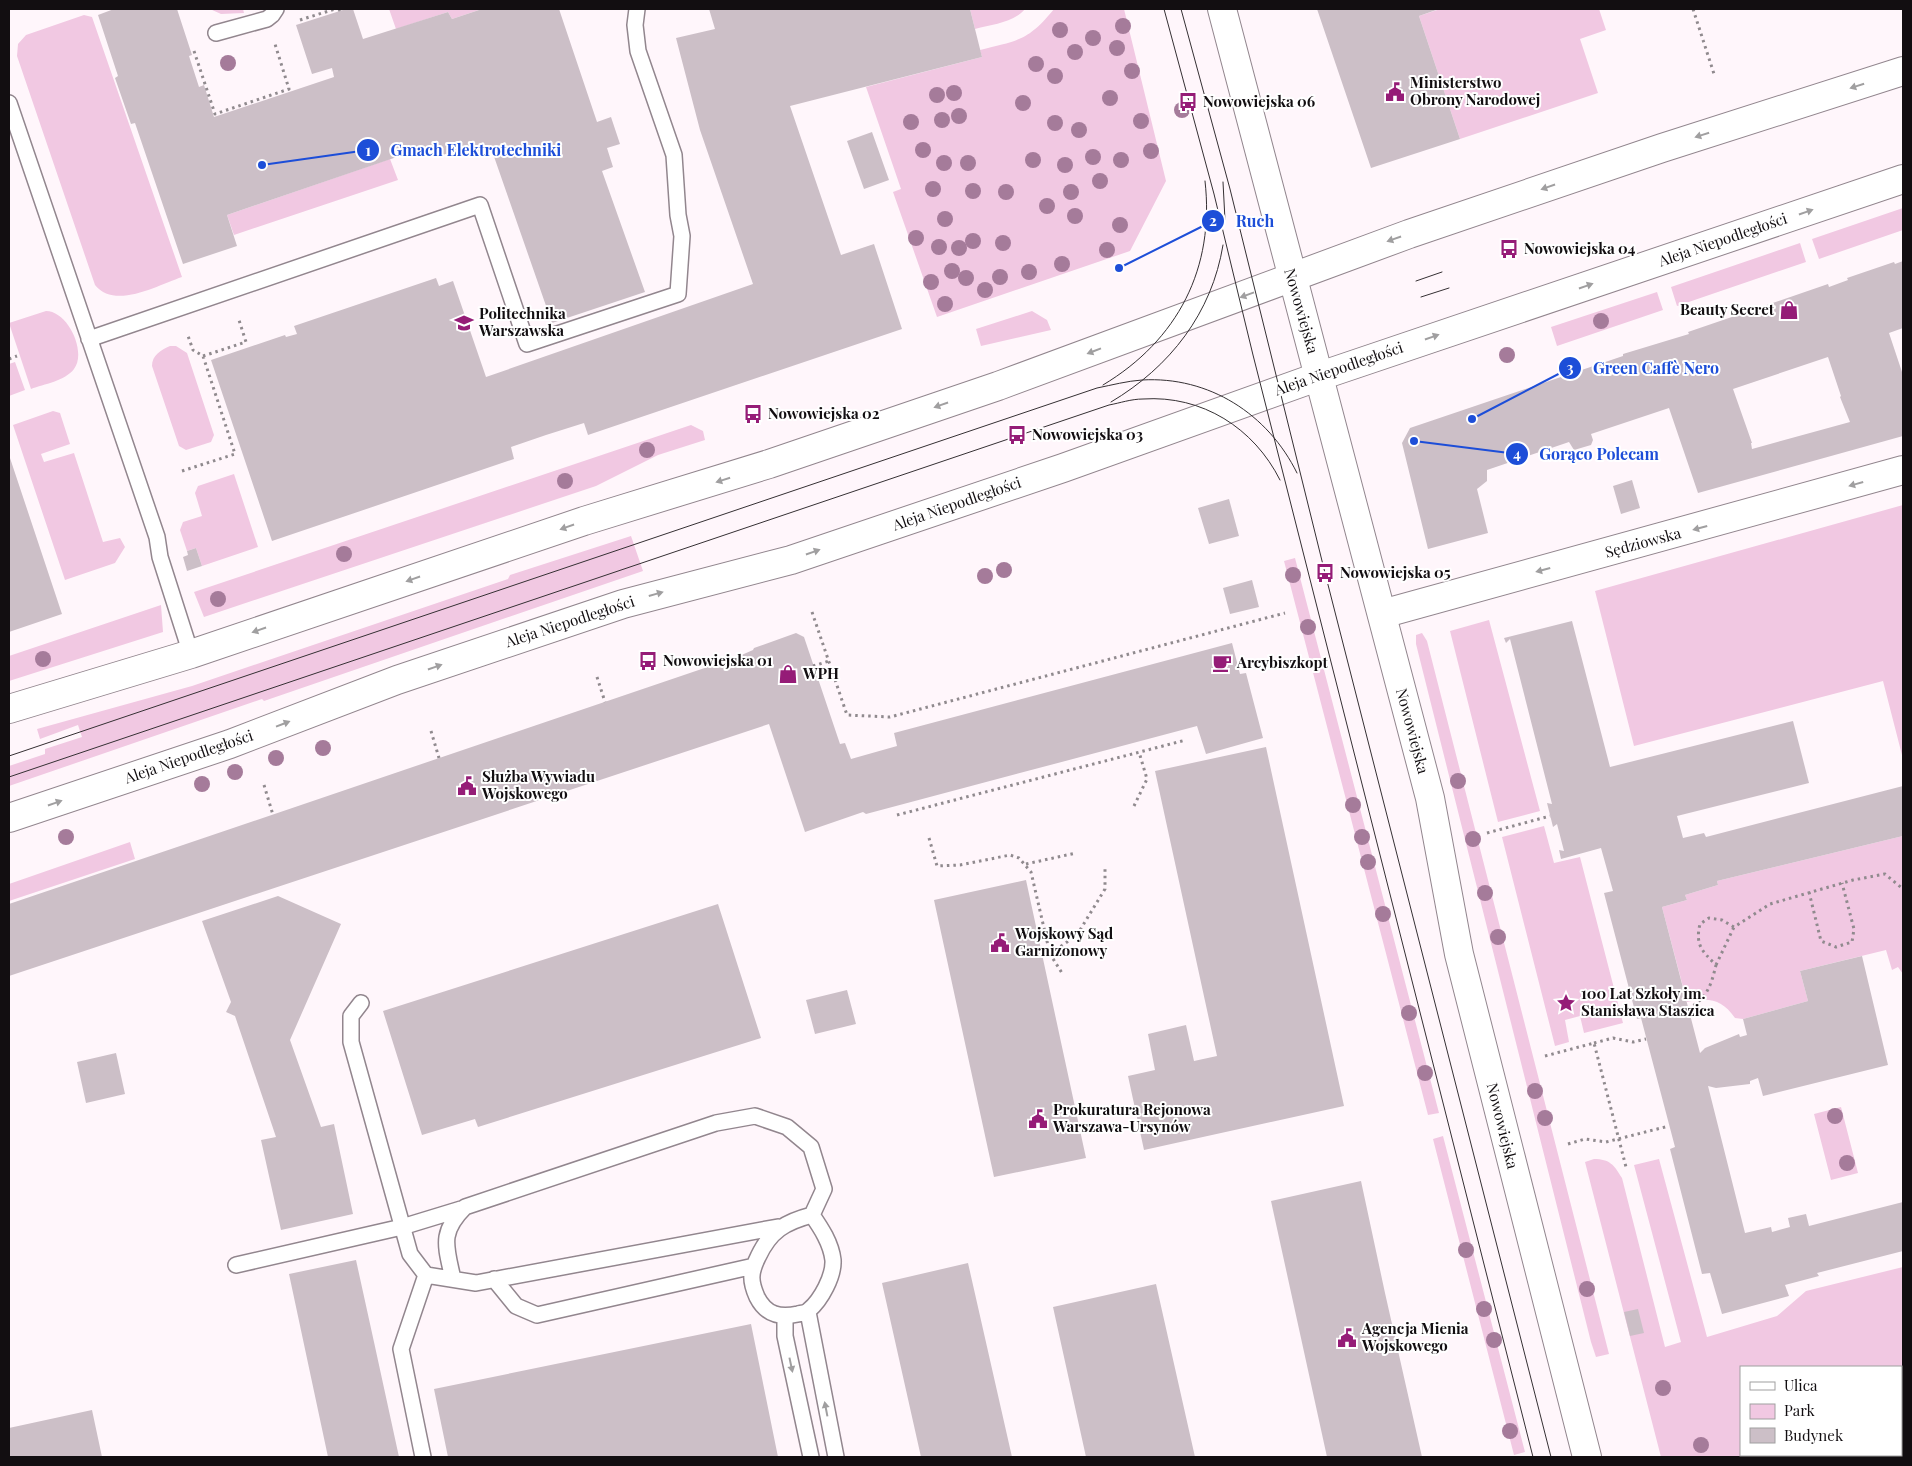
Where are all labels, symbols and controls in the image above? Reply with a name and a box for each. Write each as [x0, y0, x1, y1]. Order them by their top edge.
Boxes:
place label: Ministerstwo Obrony Narodowej [1410, 72, 1540, 109]
public building icon: Ministerstwo Obrony Narodowej [1384, 81, 1406, 103]
one-way arrow [1849, 82, 1864, 90]
bus stop icon: Nowowiejska 06 [1177, 91, 1199, 113]
place label: Nowowiejska 06 [1203, 91, 1315, 111]
one-way arrow [1695, 132, 1710, 140]
callout: Gmach Elektrotechniki [355, 135, 571, 166]
text: Gmach Elektrotechniki [391, 139, 561, 160]
text: 1 [365, 140, 371, 160]
one-way arrow [1540, 183, 1555, 191]
callout: Ruch [1201, 205, 1284, 236]
street label: Aleja Niepodległości [1655, 207, 1790, 271]
one-way arrow [1799, 208, 1814, 215]
text: 2 [1209, 210, 1217, 230]
text: Ruch [1236, 210, 1274, 231]
one-way arrow [1386, 235, 1401, 243]
bus stop icon: Nowowiejska 04 [1498, 238, 1520, 260]
place label: Nowowiejska 04 [1524, 238, 1636, 258]
street label: Nowowiejska [1280, 266, 1324, 356]
one-way arrow [1579, 281, 1594, 289]
one-way arrow [1239, 292, 1254, 299]
place label: Beauty Secret [1680, 299, 1775, 319]
shop icon: Beauty Secret [1778, 299, 1800, 321]
place label: Politechnika Warszawska [478, 303, 566, 340]
school or university icon: Politechnika Warszawska [453, 312, 475, 334]
one-way arrow [1425, 333, 1440, 341]
street label: Aleja Niepodległości [1271, 336, 1406, 400]
one-way arrow [1086, 347, 1101, 355]
callout: Green Caffè Nero [1558, 352, 1729, 383]
text: 3 [1566, 357, 1574, 377]
text: Green Caffè Nero [1593, 357, 1719, 378]
one-way arrow [933, 402, 948, 410]
bus stop icon: Nowowiejska 02 [742, 403, 764, 425]
place label: Nowowiejska 02 [768, 403, 880, 423]
bus stop icon: Nowowiejska 03 [1006, 424, 1028, 446]
place label: Nowowiejska 03 [1032, 424, 1143, 444]
callout: Gorąco Polecam [1504, 438, 1669, 469]
text: 4 [1513, 443, 1521, 463]
text: Gorąco Polecam [1539, 443, 1659, 464]
street label: Aleja Niepodległości [889, 471, 1024, 535]
one-way arrow [715, 476, 730, 484]
one-way arrow [1849, 480, 1864, 488]
street label: Sędziowska [1603, 522, 1683, 562]
one-way arrow [560, 524, 575, 531]
one-way arrow [1692, 524, 1708, 532]
one-way arrow [805, 548, 820, 556]
bus stop icon: Nowowiejska 05 [1314, 562, 1336, 584]
place label: Nowowiejska 05 [1340, 562, 1451, 582]
one-way arrow [1536, 567, 1551, 575]
one-way arrow [406, 575, 421, 583]
one-way arrow [648, 589, 663, 597]
street label: Aleja Niepodległości [502, 591, 637, 652]
one-way arrow [252, 627, 267, 635]
bus stop icon: Nowowiejska 01 [637, 650, 659, 672]
place label: Nowowiejska 01 [663, 650, 773, 670]
cafe icon: Arcybiszkopt [1211, 652, 1233, 674]
place label: Arcybiszkopt [1236, 652, 1328, 672]
one-way arrow [428, 663, 443, 671]
shop icon: WPH [777, 663, 799, 685]
place label: WPH [802, 663, 839, 683]
street label: Nowowiejska [1392, 686, 1434, 776]
one-way arrow [276, 720, 291, 728]
street label: Aleja Niepodległości [121, 724, 256, 788]
place label: Służba Wywiadu Wojskowego [481, 766, 595, 803]
public building icon: Służba Wywiadu Wojskowego [456, 775, 478, 797]
one-way arrow [48, 798, 63, 806]
place label: Wojskowy Sąd Garnizonowy [1014, 923, 1113, 960]
public building icon: Wojskowy Sąd Garnizonowy [989, 932, 1011, 954]
place label: 100 Lat Szkoły im. Stanisława Staszica [1581, 983, 1715, 1020]
place icon: 100 Lat Szkoły im. Stanisława Staszica [1555, 992, 1577, 1014]
street label: Nowowiejska [1483, 1081, 1523, 1171]
place label: Prokuratura Rejonowa Warszawa-Ursynów [1052, 1099, 1211, 1136]
public building icon: Prokuratura Rejonowa Warszawa-Ursynów [1027, 1108, 1049, 1130]
place label: Agencja Mienia Wojskowego [1361, 1318, 1469, 1355]
public building icon: Agencja Mienia Wojskowego [1336, 1327, 1358, 1349]
one-way arrow [787, 1357, 795, 1372]
legend [1740, 1366, 1902, 1456]
text: Ulica [1784, 1375, 1818, 1395]
text: Park [1784, 1400, 1816, 1420]
one-way arrow [822, 1401, 830, 1417]
text: Budynek [1784, 1425, 1844, 1445]

